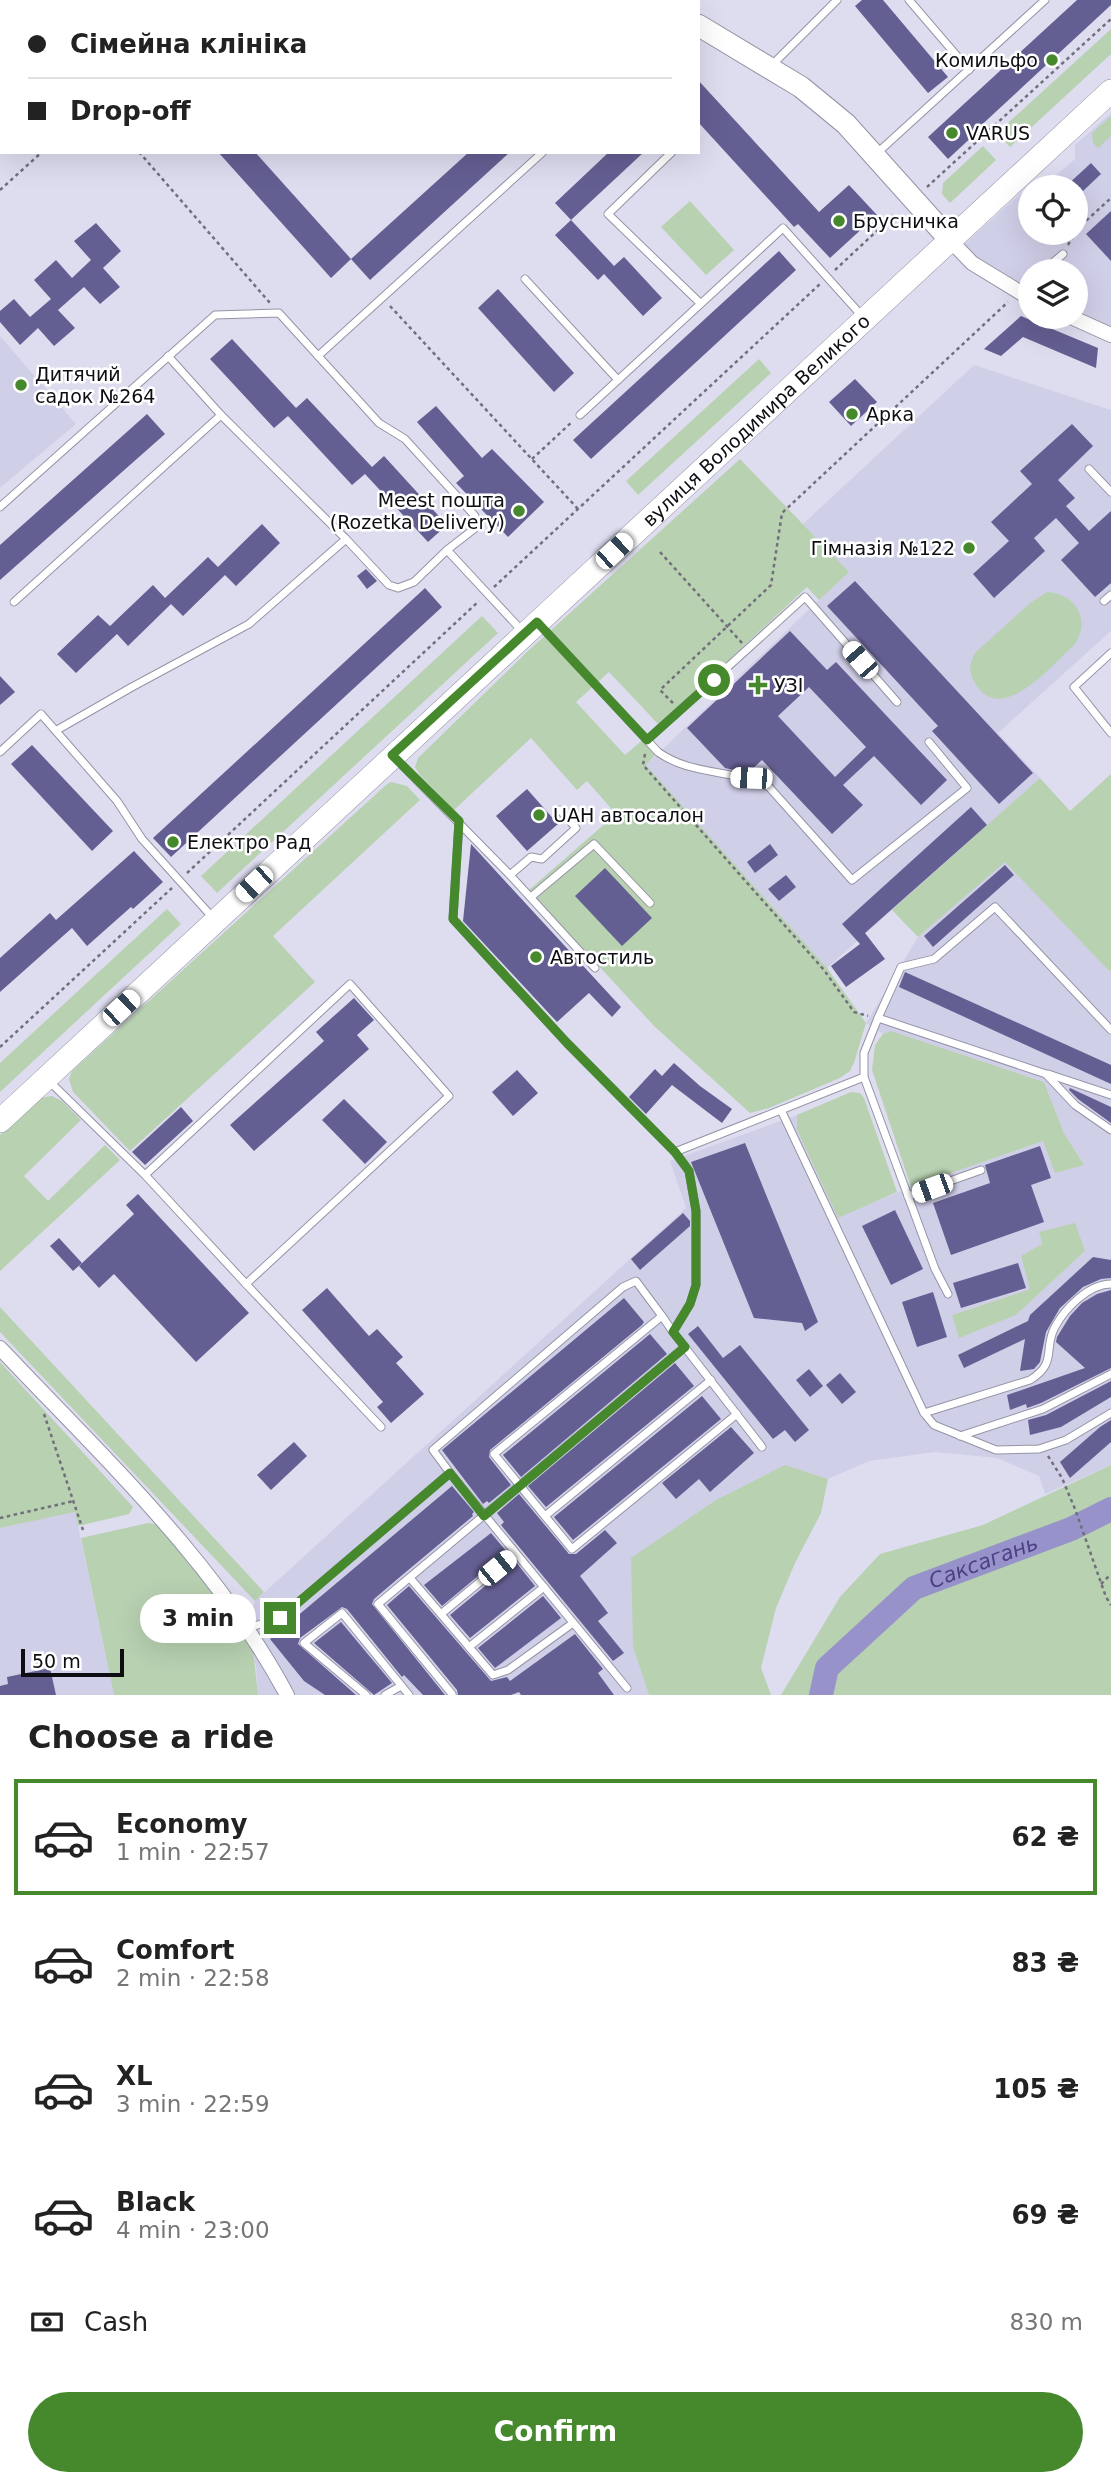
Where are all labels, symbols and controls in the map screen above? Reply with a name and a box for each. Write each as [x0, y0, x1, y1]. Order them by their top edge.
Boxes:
text: Сімейна клініка [70, 29, 307, 59]
place label: Комильфо [935, 49, 1038, 71]
marker: Комильфо [1044, 52, 1060, 68]
text: Drop-off [70, 96, 191, 126]
place label: VARUS [966, 122, 1030, 144]
marker: VARUS [944, 125, 960, 141]
map controls [1018, 175, 1088, 329]
button: locate [1018, 175, 1088, 245]
place label: Брусничка [853, 210, 959, 232]
marker: Брусничка [831, 213, 847, 229]
button: layers [1018, 259, 1088, 329]
street label: вулиця Володимира Великого [638, 309, 874, 531]
place label: Дитячий садок №264 [35, 363, 155, 407]
marker: Дитячий садок №264 [13, 377, 29, 393]
place label: Арка [866, 403, 914, 425]
marker: Арка [844, 406, 860, 422]
place label: Meest пошта (Rozetka Delivery) [330, 489, 505, 533]
marker: Meest пошта (Rozetka Delivery) [511, 503, 527, 519]
car [592, 529, 637, 573]
place label: Гімназія №122 [811, 537, 955, 559]
marker: Гімназія №122 [961, 540, 977, 556]
car [839, 637, 882, 683]
route start [698, 664, 730, 696]
place label: УЗІ [774, 674, 803, 696]
marker: УЗІ [748, 675, 768, 695]
car [730, 767, 773, 789]
place label: UAH автосалон [553, 804, 704, 826]
marker: UAH автосалон [531, 807, 547, 823]
place label: Електро Рад [187, 831, 311, 853]
marker: Електро Рад [165, 834, 181, 850]
car [232, 862, 277, 906]
place label: Автостиль [550, 946, 654, 968]
marker: Автостиль [528, 949, 544, 965]
car [99, 986, 144, 1030]
car [909, 1171, 956, 1205]
water label: Саксагань [926, 1531, 1041, 1593]
car [475, 1547, 520, 1589]
callout: 3 min [140, 1594, 256, 1642]
route end [264, 1602, 296, 1634]
text: 3 min [162, 1605, 234, 1631]
scale bar [21, 1646, 124, 1678]
text: 50 m [32, 1650, 81, 1672]
text: Choose a ride [28, 1718, 274, 1756]
icon: car [32, 1806, 95, 1869]
text: Economy [116, 1809, 247, 1839]
text: 62 ₴ [1011, 1822, 1079, 1852]
text: 1 min · 22:57 [116, 1839, 270, 1865]
icon: car [32, 1932, 95, 1995]
text: Comfort [116, 1935, 234, 1965]
text: 83 ₴ [1011, 1948, 1079, 1978]
text: 2 min · 22:58 [116, 1965, 270, 1991]
icon: car [32, 2058, 95, 2121]
text: XL [116, 2061, 153, 2091]
text: 105 ₴ [993, 2074, 1079, 2104]
text: 3 min · 22:59 [116, 2091, 270, 2117]
icon: car [32, 2184, 95, 2247]
text: Black [116, 2187, 195, 2217]
text: 69 ₴ [1011, 2200, 1079, 2230]
text: 4 min · 23:00 [116, 2217, 270, 2243]
icon: cash [28, 2303, 66, 2341]
text: Cash [84, 2307, 148, 2337]
text: 830 m [1009, 2309, 1083, 2335]
button: Confirm [28, 2392, 1083, 2472]

